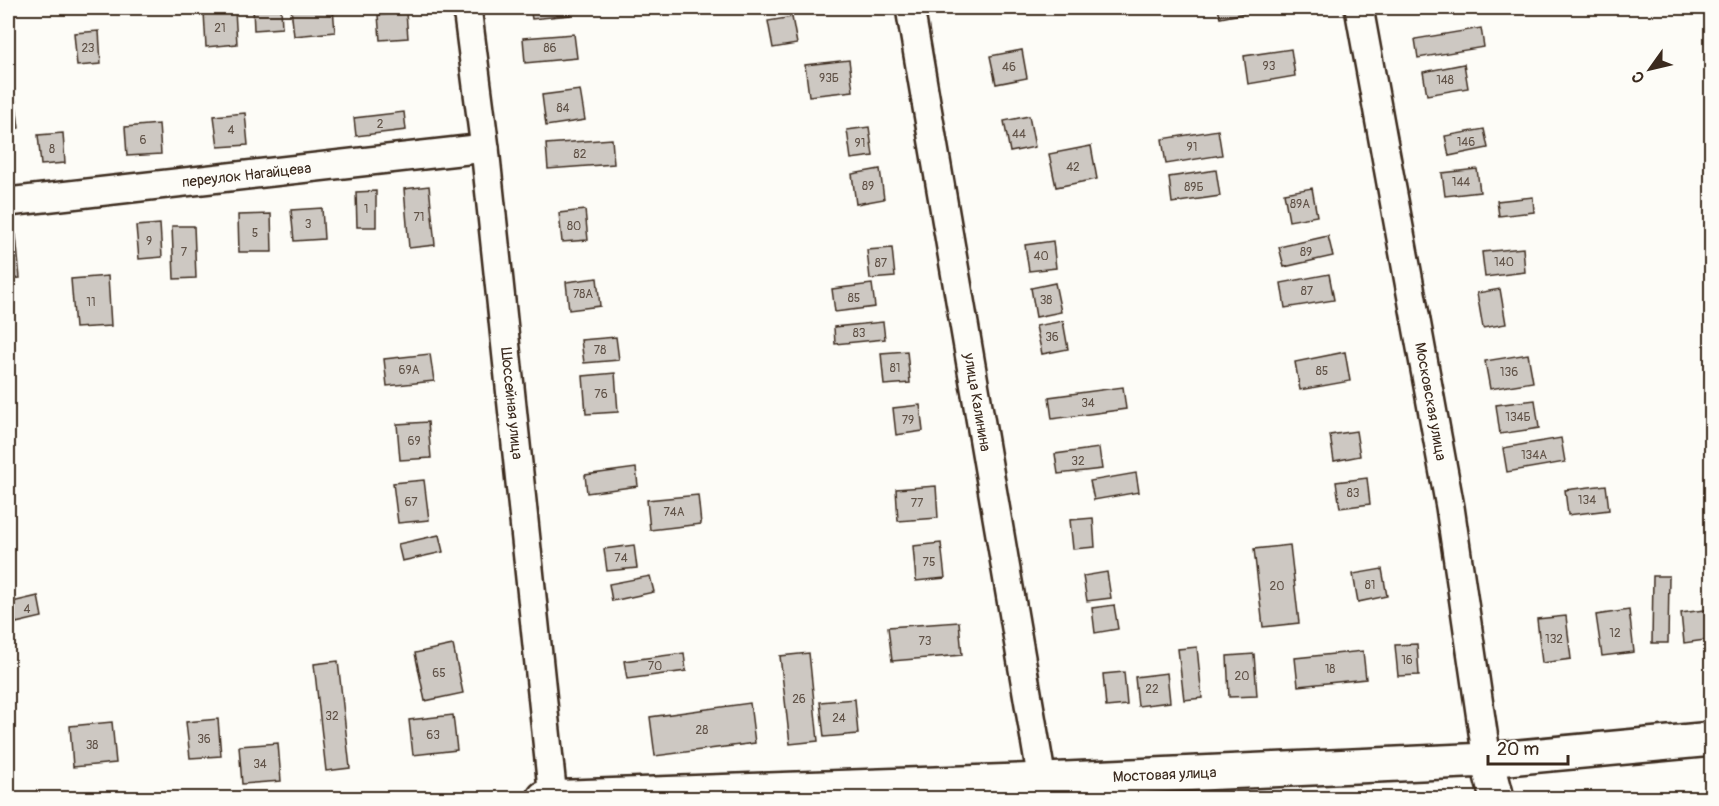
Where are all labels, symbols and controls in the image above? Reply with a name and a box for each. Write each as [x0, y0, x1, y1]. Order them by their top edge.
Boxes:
house number: 21 [214, 21, 226, 36]
north arrow [1620, 39, 1680, 99]
house number: 23 [81, 41, 95, 56]
house number: 86 [543, 41, 557, 56]
house number: 93 [1263, 59, 1276, 74]
house number: 46 [1002, 60, 1016, 75]
text: С [1627, 67, 1649, 87]
house number: 93Б [819, 71, 839, 86]
house number: 148 [1436, 73, 1454, 88]
house number: 84 [556, 101, 570, 116]
house number: 2 [377, 117, 384, 132]
house number: 4 [228, 123, 235, 138]
house number: 44 [1012, 127, 1026, 142]
house number: 6 [140, 133, 147, 148]
house number: 146 [1457, 135, 1475, 150]
house number: 91 [855, 136, 865, 151]
house number: 91 [1187, 140, 1197, 155]
house number: 8 [49, 142, 55, 157]
house number: 82 [574, 147, 587, 162]
street label: переулок Нагайцева [181, 159, 312, 192]
house number: 42 [1066, 160, 1080, 175]
house number: 144 [1452, 175, 1470, 190]
house number: 89 [862, 179, 874, 194]
house number: 89Б [1184, 180, 1204, 195]
house number: 89А [1290, 197, 1310, 212]
house number: 1 [364, 202, 368, 217]
house number: 71 [413, 210, 425, 225]
house number: 3 [305, 217, 312, 232]
house number: 80 [567, 219, 581, 234]
house number: 5 [252, 226, 258, 241]
house number: 9 [146, 234, 152, 249]
house number: 7 [181, 245, 188, 260]
house number: 89 [1300, 245, 1312, 260]
house number: 40 [1033, 249, 1049, 264]
house number: 140 [1494, 255, 1514, 270]
house number: 87 [875, 256, 888, 271]
house number: 87 [1301, 284, 1314, 299]
house number: 78А [573, 287, 593, 302]
house number: 85 [848, 291, 860, 306]
house number: 38 [1040, 293, 1052, 308]
house number: 11 [86, 295, 96, 310]
house number: 83 [853, 326, 866, 341]
house number: 36 [1045, 330, 1059, 345]
street label: Московская улица [1410, 341, 1450, 462]
house number: 78 [594, 343, 606, 358]
street label: Шоссейная улица [496, 347, 527, 460]
street label: улица Калинина [959, 351, 995, 453]
house number: 81 [890, 361, 900, 376]
house number: 69А [399, 363, 420, 378]
house number: 85 [1316, 364, 1328, 379]
house number: 136 [1500, 365, 1518, 380]
house number: 76 [594, 387, 608, 402]
house number: 34 [1081, 396, 1095, 411]
house number: 134Б [1505, 410, 1531, 425]
house number: 79 [902, 413, 914, 428]
house number: 69 [407, 434, 421, 449]
house number: 134А [1521, 448, 1547, 463]
house number: 32 [1071, 454, 1085, 469]
house number: 83 [1347, 486, 1360, 501]
house number: 134 [1578, 493, 1596, 508]
house number: 67 [404, 495, 418, 510]
house number: 77 [911, 496, 924, 511]
house number: 74А [663, 505, 685, 520]
house number: 74 [614, 551, 628, 566]
house number: 75 [923, 555, 935, 570]
house number: 81 [1365, 578, 1375, 593]
house number: 20 [1270, 579, 1284, 594]
house number: 4 [24, 602, 31, 617]
house number: 12 [1609, 626, 1621, 641]
house number: 132 [1545, 632, 1563, 647]
house number: 73 [918, 634, 932, 649]
house number: 16 [1401, 653, 1413, 668]
house number: 70 [648, 659, 662, 674]
house number: 18 [1325, 662, 1335, 677]
house number: 65 [432, 666, 446, 681]
house number: 20 [1235, 669, 1249, 684]
house number: 22 [1145, 682, 1159, 697]
house number: 26 [792, 692, 806, 707]
house number: 32 [325, 709, 339, 724]
house number: 24 [832, 711, 846, 726]
house number: 28 [696, 723, 708, 738]
house number: 63 [426, 728, 440, 743]
scale bar [1488, 728, 1568, 766]
house number: 36 [197, 732, 211, 747]
house number: 38 [86, 738, 98, 753]
text: 20 m [1497, 738, 1539, 761]
house number: 34 [253, 757, 267, 772]
street label: Мостовая улица [1112, 763, 1217, 787]

